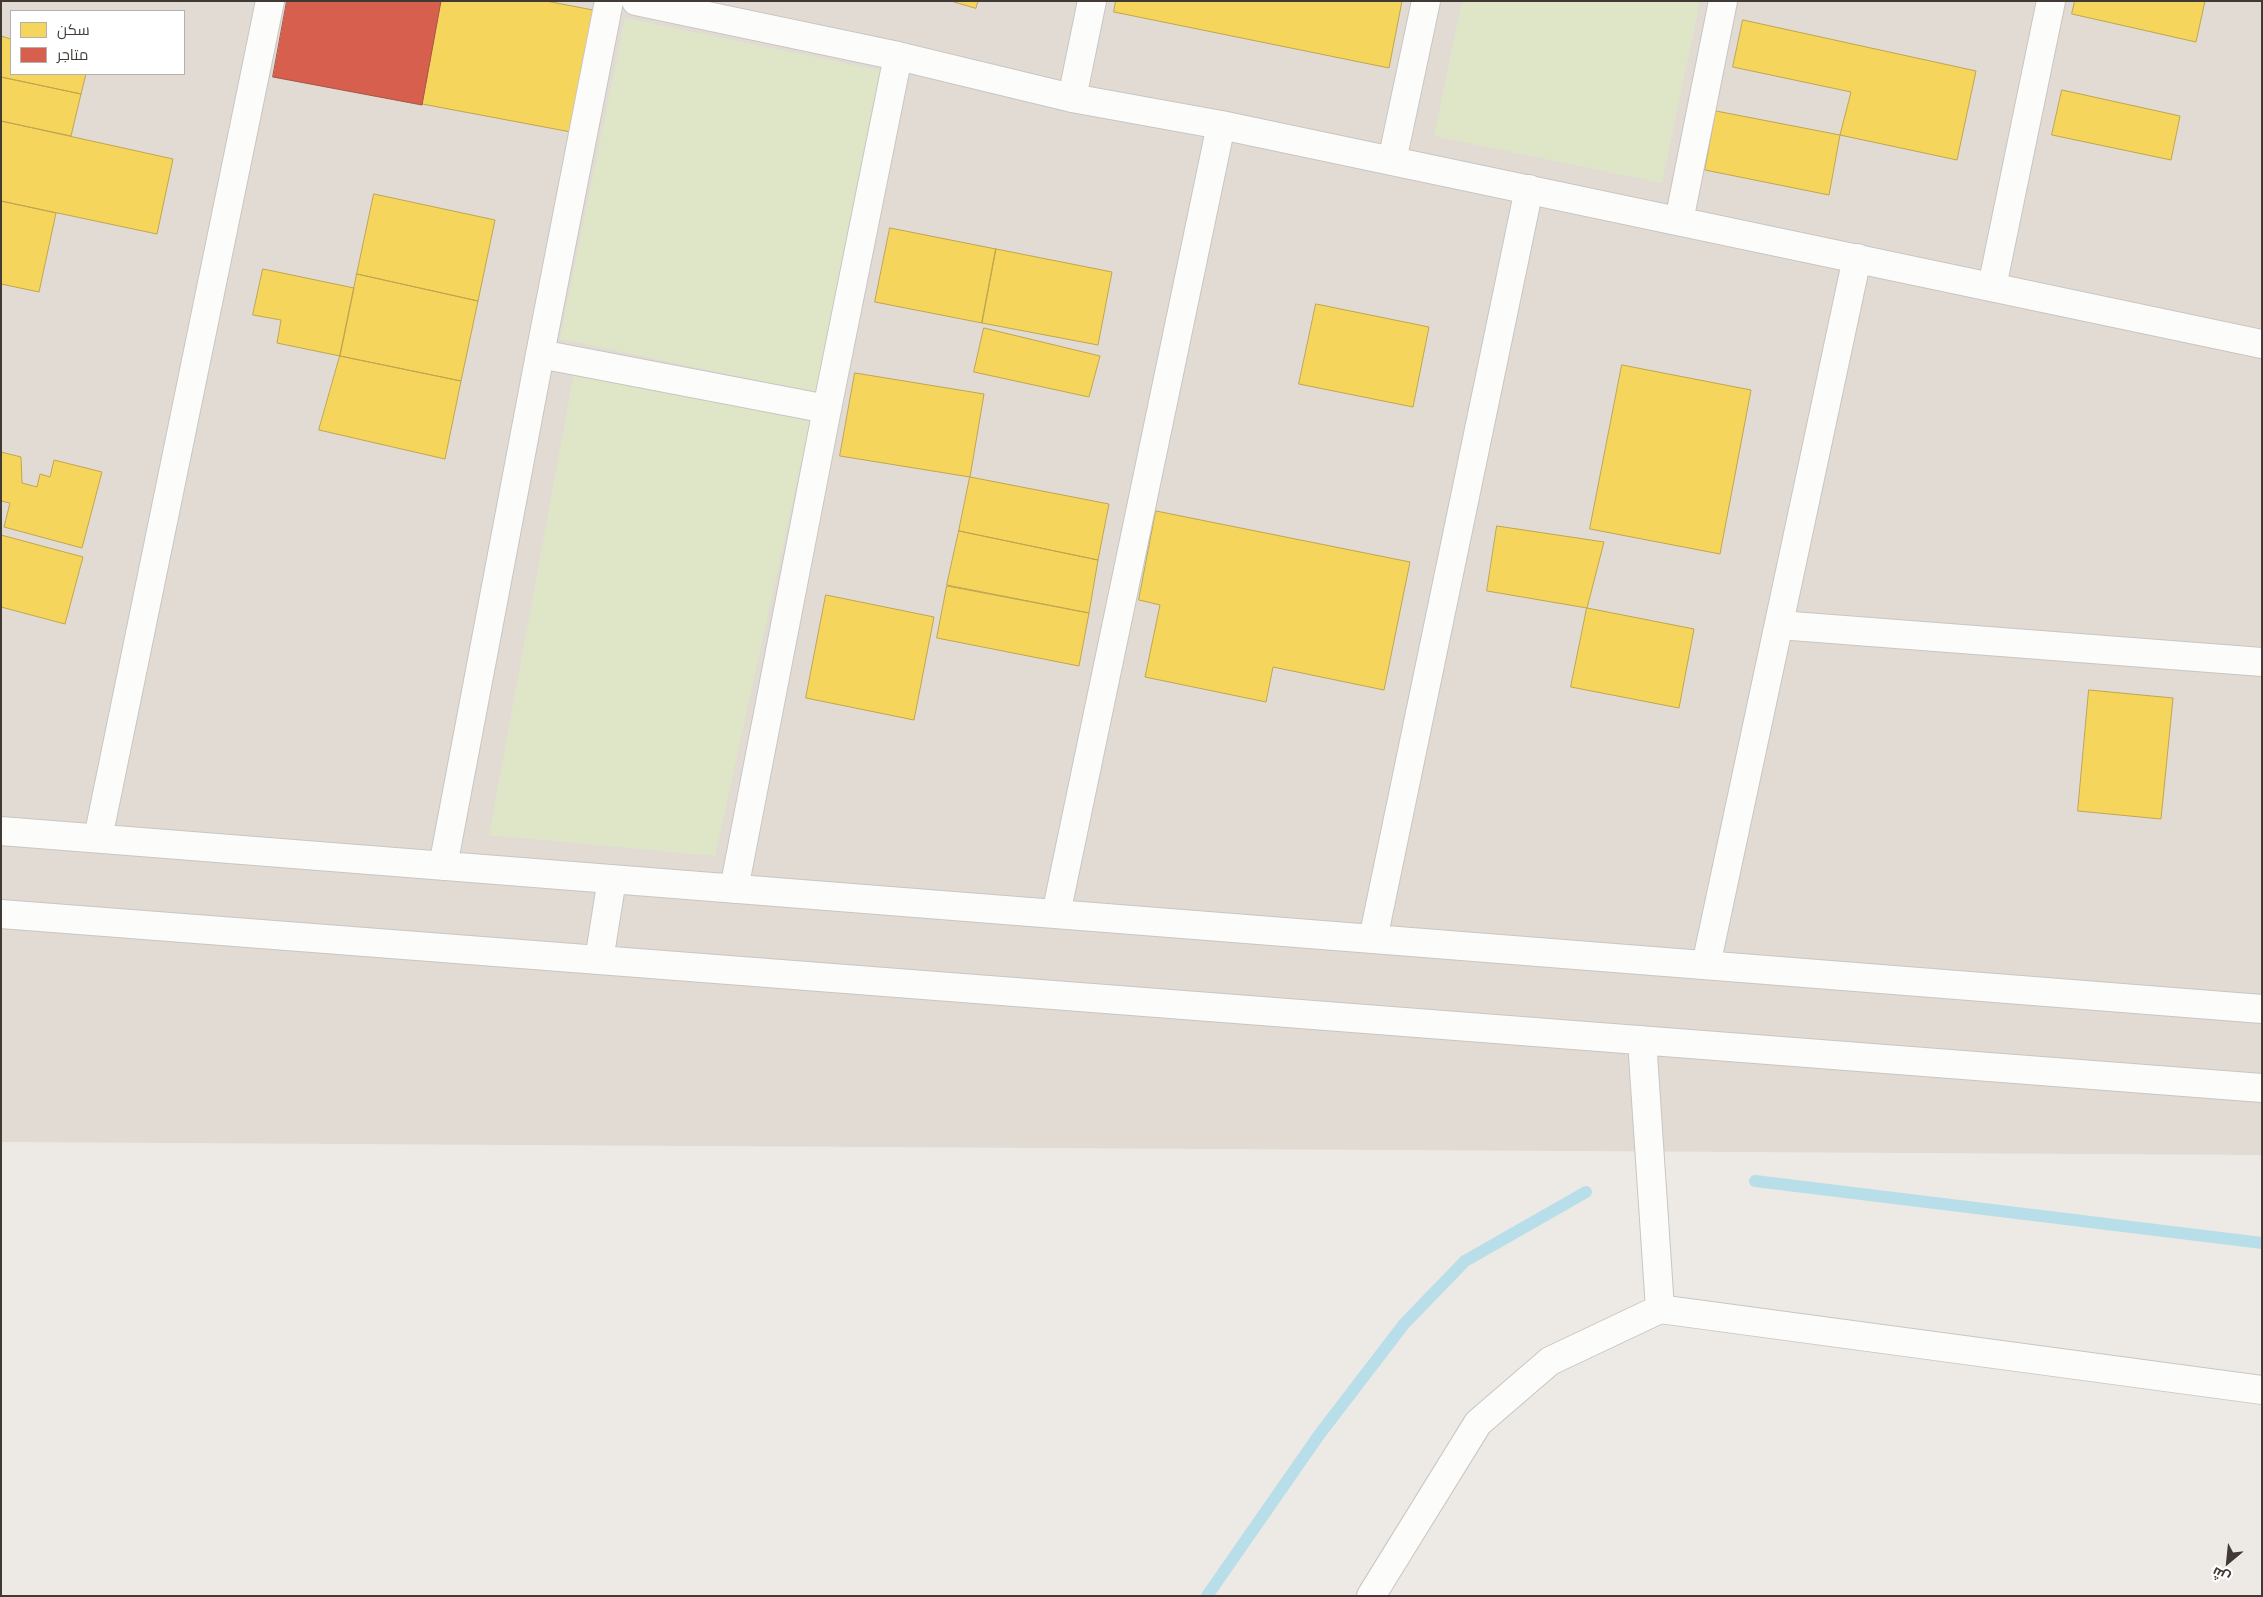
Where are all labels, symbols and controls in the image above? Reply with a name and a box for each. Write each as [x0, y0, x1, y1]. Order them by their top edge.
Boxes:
legend [10, 10, 185, 75]
text: سكن [57, 19, 90, 40]
text: متاجر [57, 44, 88, 65]
north arrow [2203, 1537, 2253, 1587]
text: ش [2208, 1562, 2234, 1588]

